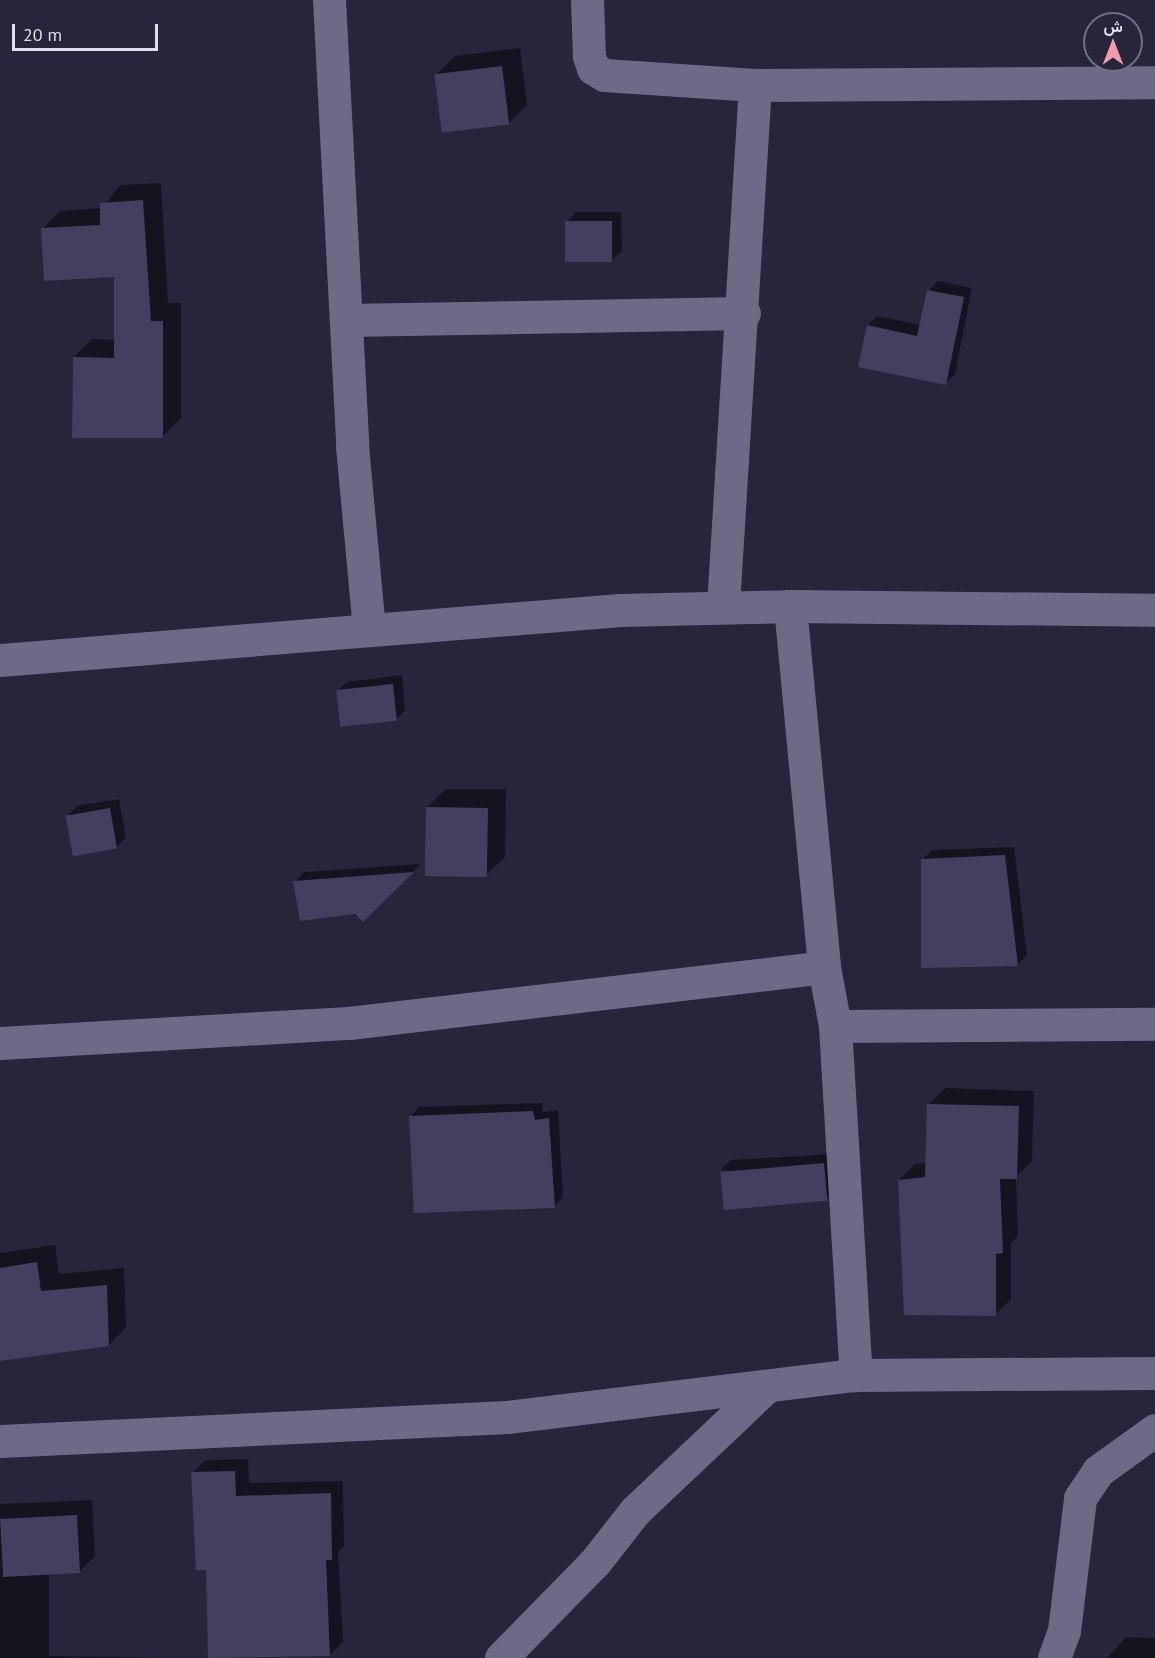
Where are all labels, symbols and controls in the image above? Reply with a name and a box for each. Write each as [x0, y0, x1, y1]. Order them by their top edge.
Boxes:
scale bar [15, 12, 160, 50]
north arrow [1083, 12, 1143, 72]
text: ش [1103, 16, 1123, 36]
text: 20 m [23, 23, 62, 46]

